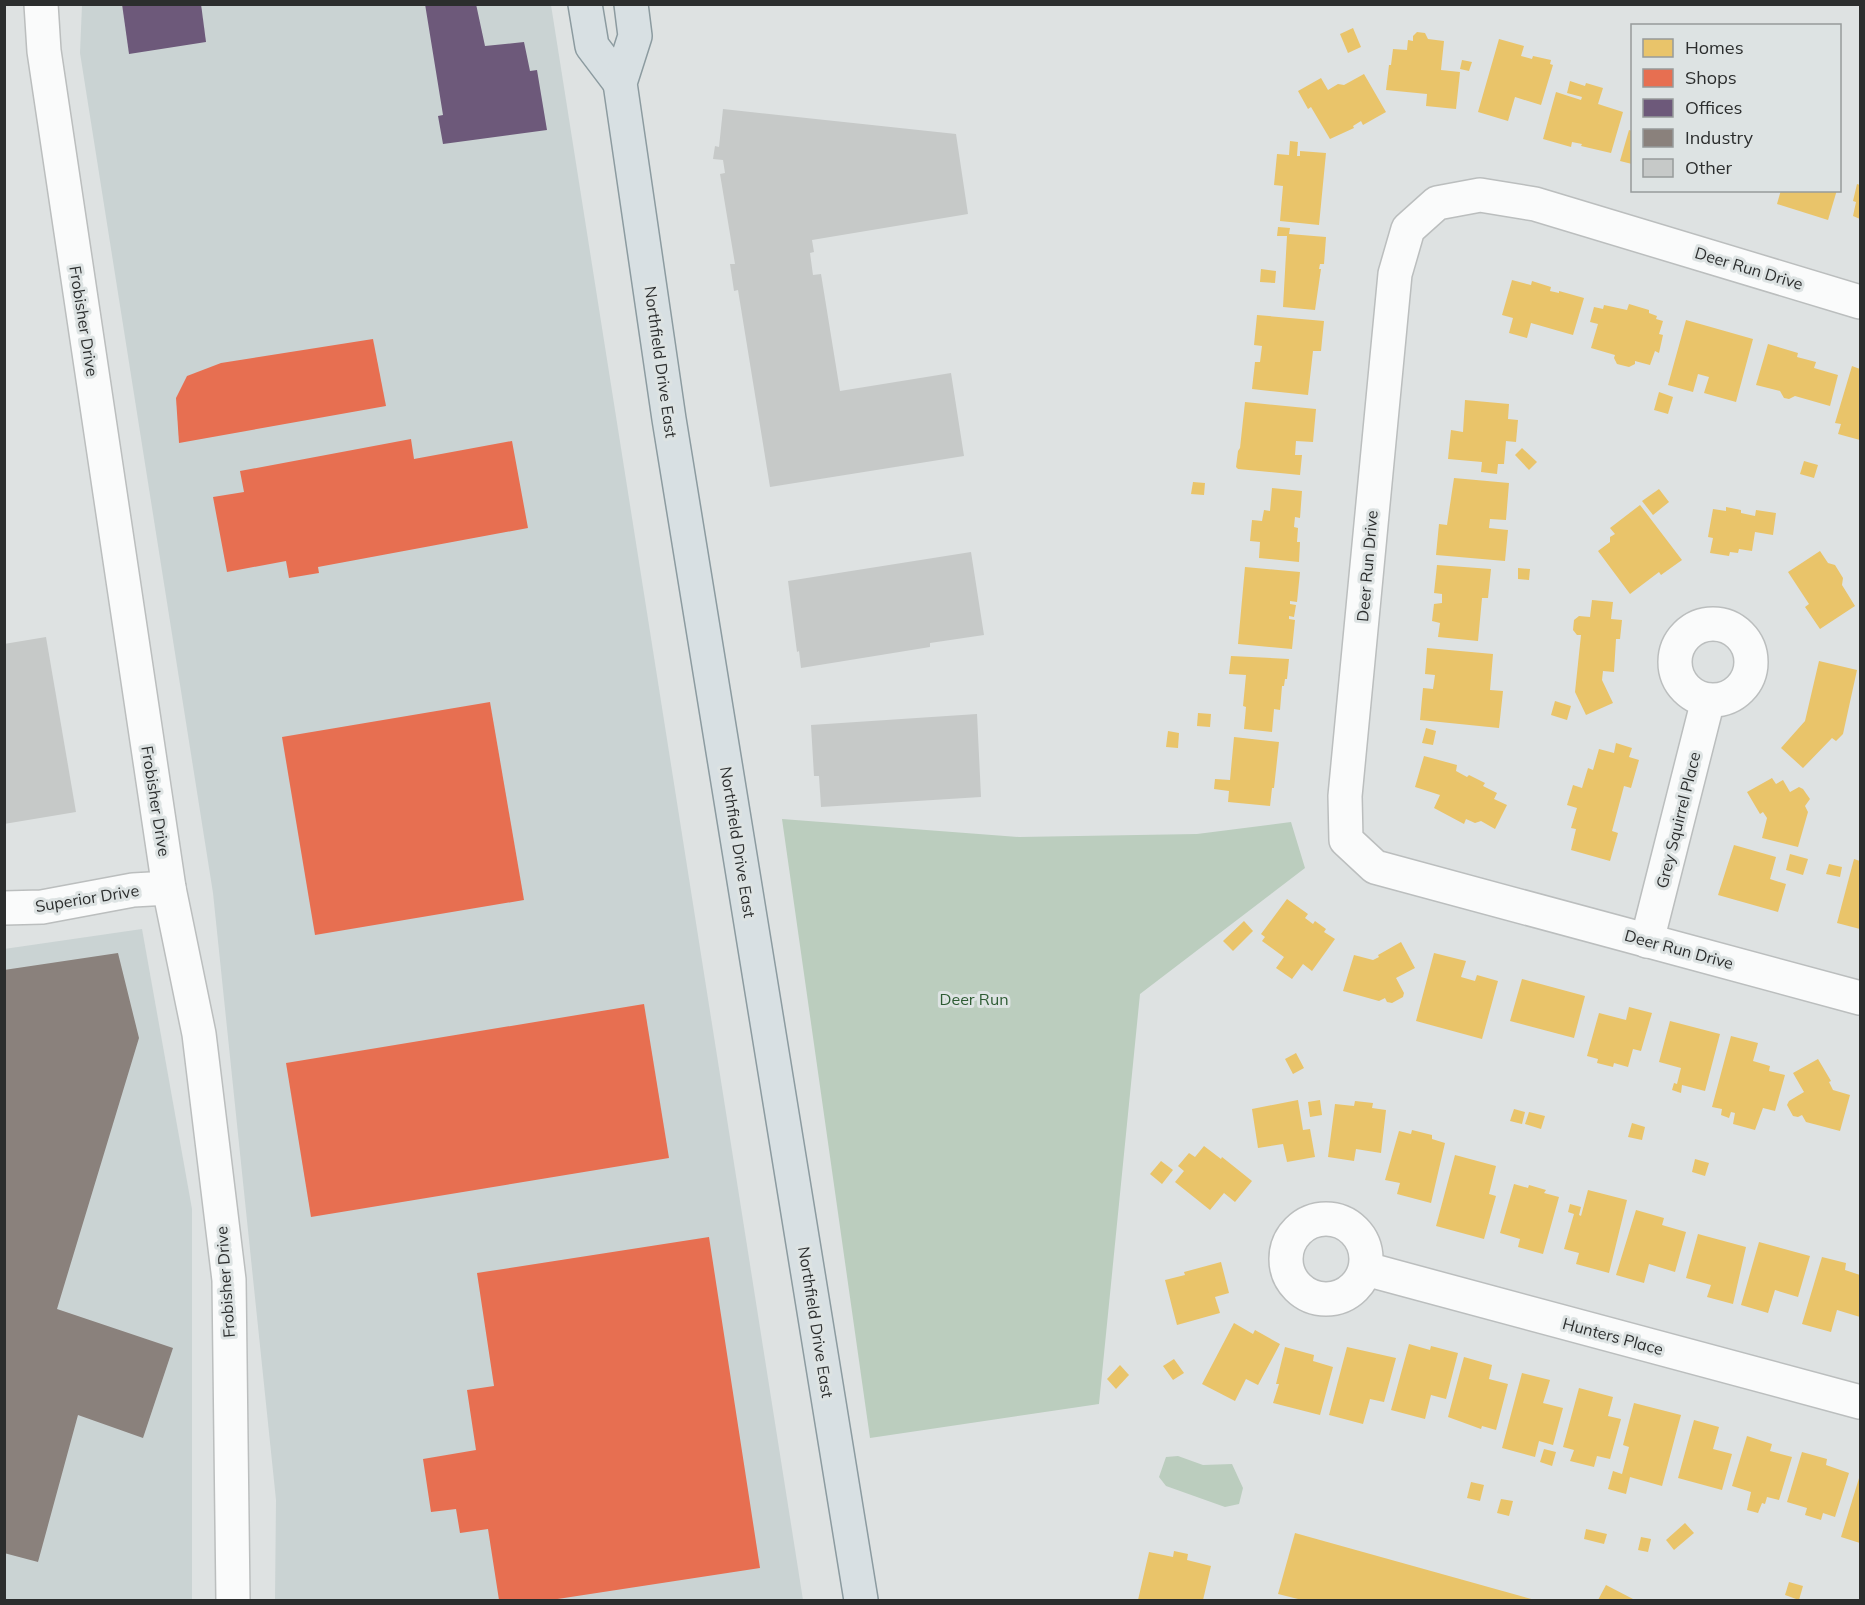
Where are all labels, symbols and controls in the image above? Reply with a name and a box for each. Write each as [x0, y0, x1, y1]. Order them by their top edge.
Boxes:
legend [1631, 24, 1841, 192]
text: Homes [1685, 36, 1744, 59]
text: Shops [1685, 66, 1737, 89]
text: Offices [1685, 96, 1743, 119]
text: Industry [1685, 126, 1754, 149]
text: Other [1685, 156, 1733, 179]
street label: Deer Run Drive [1693, 242, 1805, 294]
street label: Frobisher Drive [65, 264, 103, 378]
street label: Northfield Drive East [640, 285, 682, 440]
street label: Deer Run Drive [1352, 509, 1382, 623]
street label: Frobisher Drive [137, 744, 175, 858]
street label: Grey Squirrel Place [1651, 750, 1705, 890]
street label: Northfield Drive East [716, 765, 760, 919]
street label: Superior Drive [34, 880, 140, 916]
street label: Deer Run Drive [1622, 925, 1736, 973]
park label: Deer Run [939, 989, 1009, 1009]
street label: Frobisher Drive [211, 1226, 239, 1338]
street label: Northfield Drive East [794, 1245, 838, 1399]
street label: Hunters Place [1561, 1313, 1665, 1359]

